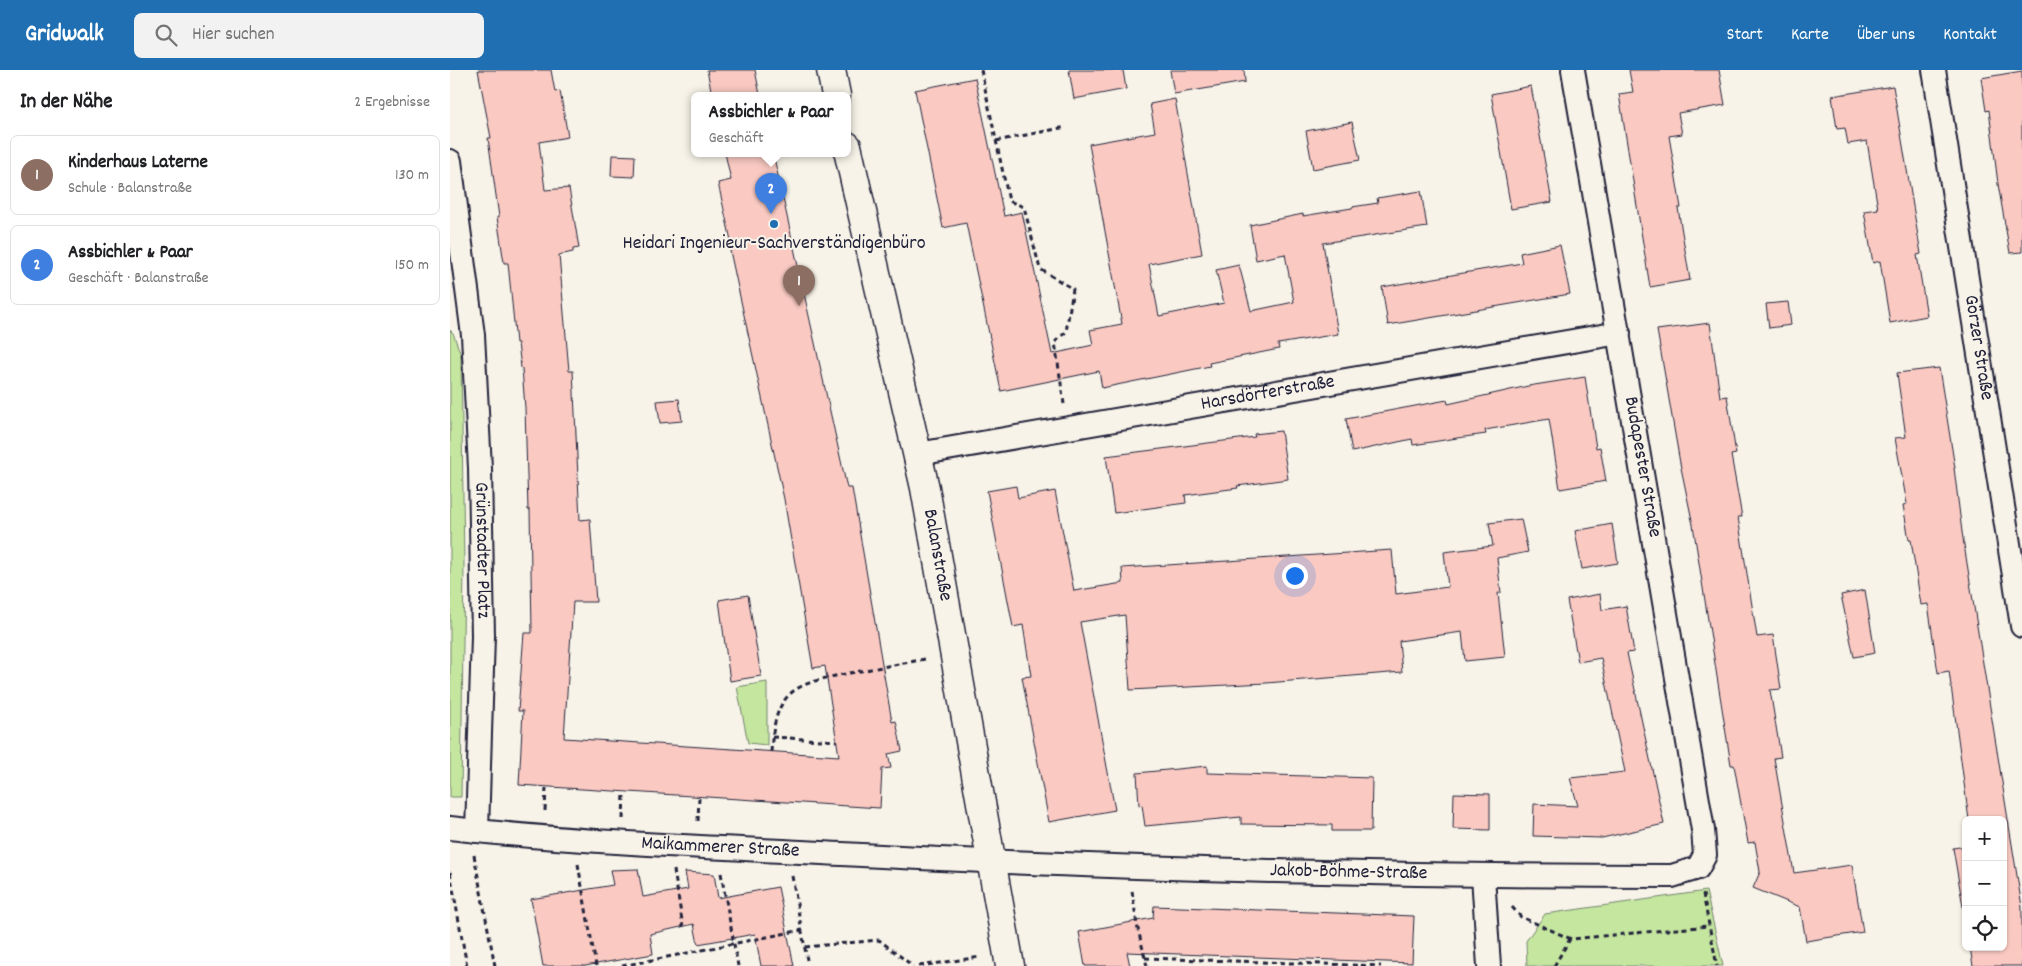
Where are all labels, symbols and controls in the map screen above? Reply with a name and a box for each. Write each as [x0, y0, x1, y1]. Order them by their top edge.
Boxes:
search box [134, 13, 484, 58]
text: Gridwalk [25, 18, 104, 52]
icon: search [152, 21, 180, 49]
text: Hier suchen [192, 22, 275, 49]
text: Start [1727, 23, 1763, 48]
text: Karte [1791, 23, 1829, 48]
text: Über uns [1857, 23, 1915, 48]
text: Kontakt [1943, 23, 1997, 48]
text: In der Nähe [20, 88, 112, 118]
text: 2 Ergebnisse [354, 91, 430, 114]
popup [691, 92, 851, 157]
text: Assbichler & Paar [709, 100, 833, 127]
text: Geschäft [709, 127, 764, 150]
text: Kinderhaus Laterne [68, 150, 208, 177]
text: 1 [35, 164, 39, 187]
text: 130 m [395, 164, 429, 187]
pin: 2 [755, 173, 787, 214]
text: Schule · Balanstraße [68, 177, 192, 200]
marker: Heidari Ingenieur-Sachverständigenbüro [768, 218, 780, 230]
place label: Heidari Ingenieur-Sachverständigenbüro [622, 230, 926, 258]
text: Assbichler & Paar [68, 240, 193, 267]
text: 2 [34, 254, 41, 277]
text: 150 m [395, 254, 429, 277]
pin: 1 [783, 265, 815, 306]
text: Geschäft · Balanstraße [68, 267, 209, 290]
street label: Görzer Straße [1956, 293, 2000, 402]
street label: Harsdörferstraße [1199, 368, 1337, 419]
street label: Budapester Straße [1616, 394, 1668, 540]
street label: Grünstadter Platz [466, 482, 497, 619]
street label: Balanstraße [915, 507, 959, 604]
your location [1282, 563, 1308, 589]
map controls [1962, 816, 2007, 951]
button: + [1962, 816, 2007, 861]
street label: Maikammerer Straße [640, 830, 800, 866]
street label: Jakob-Böhme-Straße [1270, 857, 1428, 888]
button: − [1962, 861, 2007, 906]
button: locate [1962, 906, 2007, 951]

